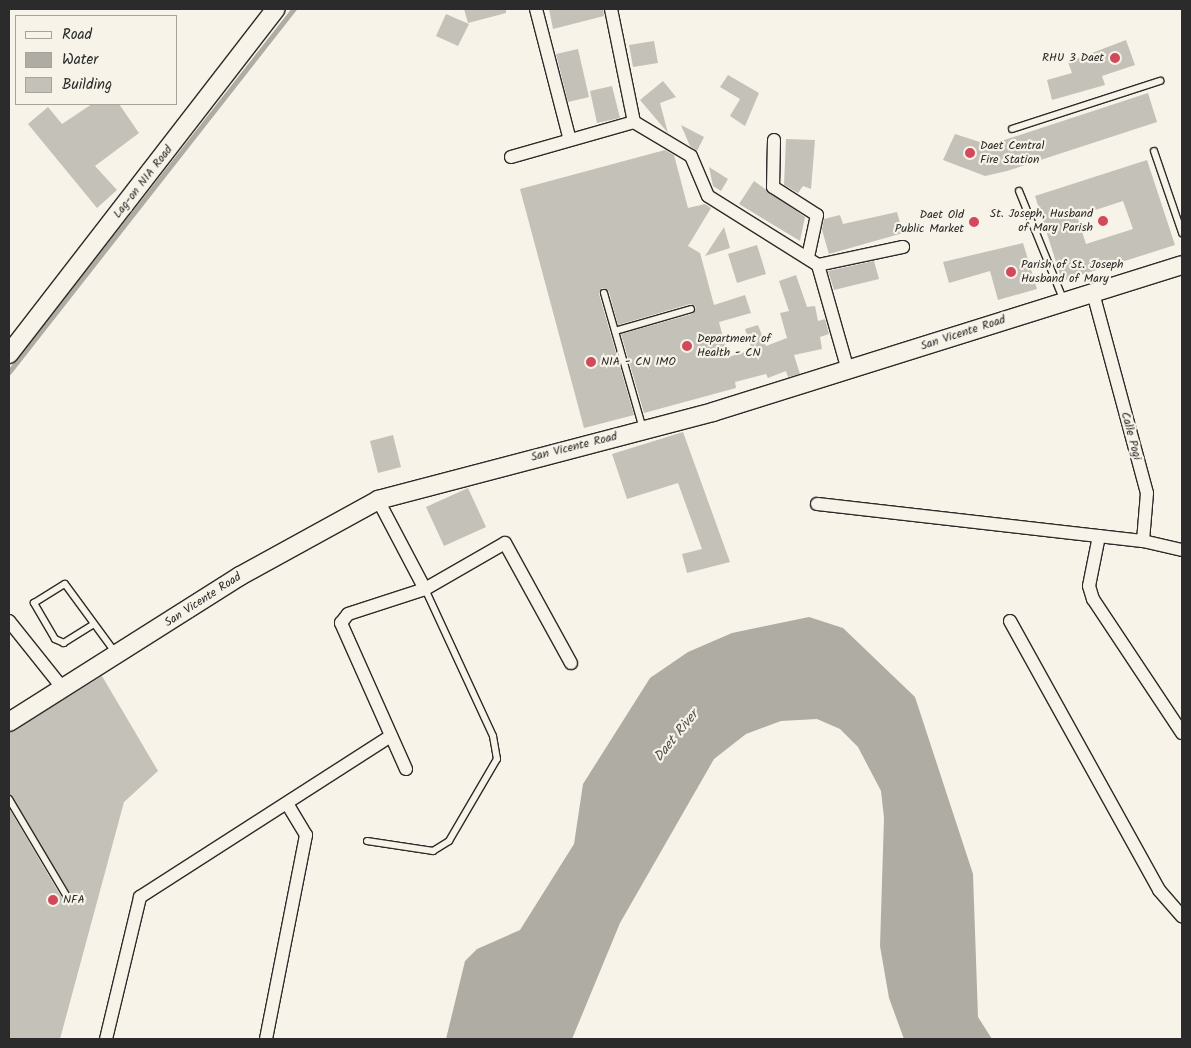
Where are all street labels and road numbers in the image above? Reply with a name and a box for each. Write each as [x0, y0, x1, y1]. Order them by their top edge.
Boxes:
street label: Lag-on NIA Road [110, 143, 176, 221]
street label: San Vicente Road [919, 312, 1007, 354]
street label: Calle Pogi [1118, 410, 1144, 462]
street label: San Vicente Road [529, 429, 619, 465]
street label: San Vicente Road [162, 570, 244, 630]

